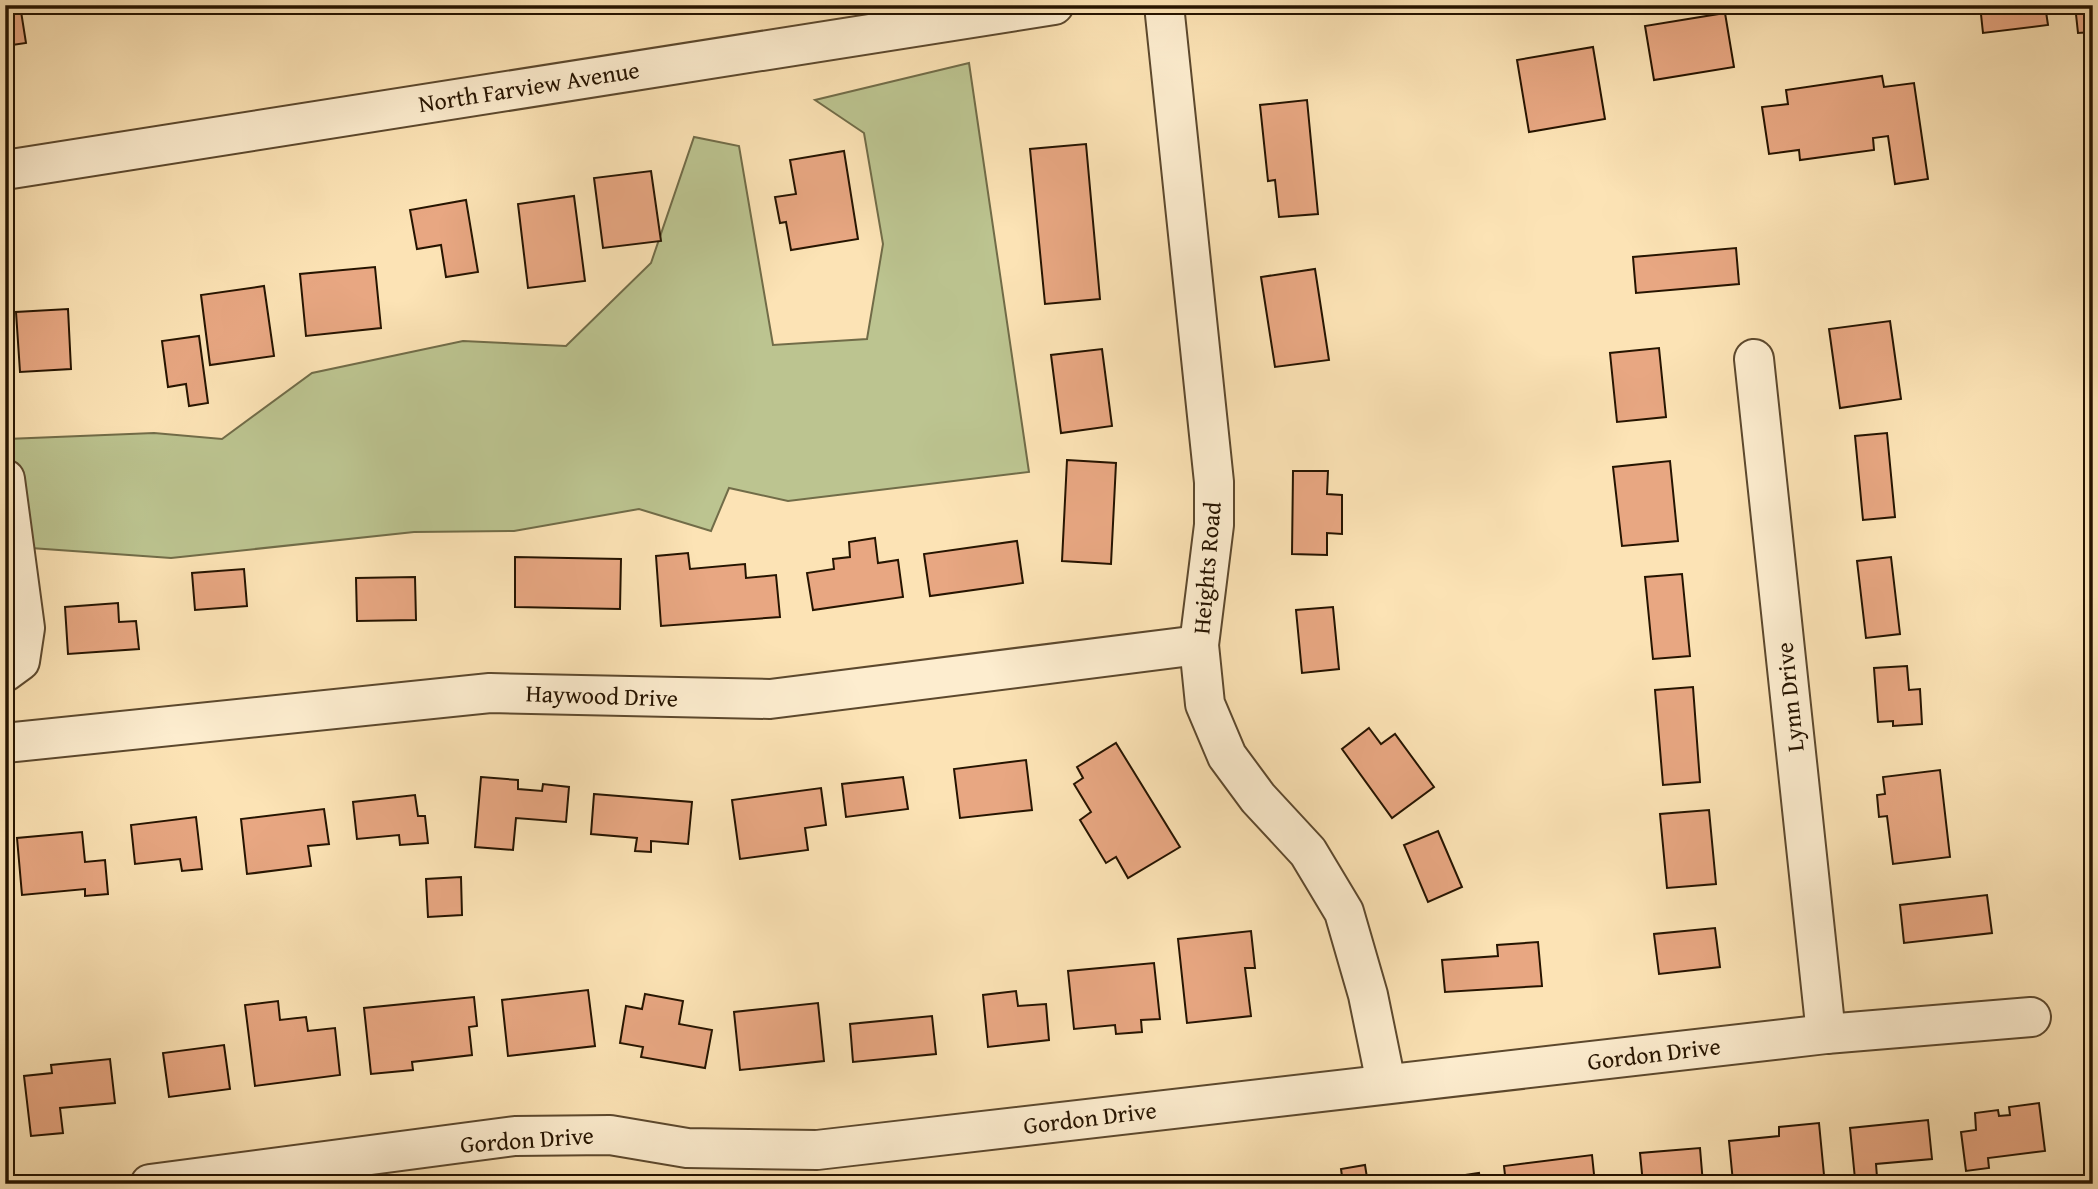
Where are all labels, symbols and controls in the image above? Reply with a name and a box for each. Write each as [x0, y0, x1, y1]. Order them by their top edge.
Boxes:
street label: North Farview Avenue [416, 52, 642, 121]
street label: Heights Road [1183, 500, 1230, 636]
street label: Lynn Drive [1766, 641, 1813, 753]
street label: Haywood Drive [525, 675, 679, 716]
street label: Gordon Drive [1585, 1028, 1722, 1079]
street label: Gordon Drive [1021, 1092, 1158, 1143]
street label: Gordon Drive [459, 1117, 595, 1162]

